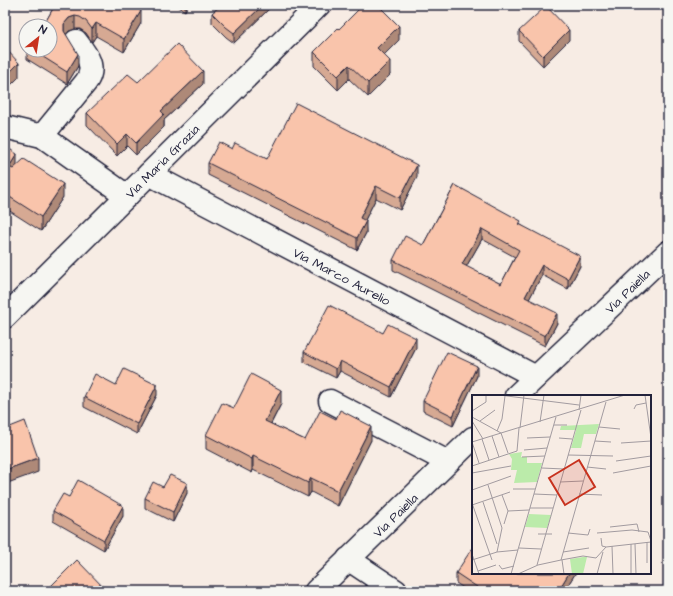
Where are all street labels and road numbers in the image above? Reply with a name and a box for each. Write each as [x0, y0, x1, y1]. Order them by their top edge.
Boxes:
street label: Via Maria Grazia [122, 120, 204, 203]
street label: Via Marco Aurelio [290, 244, 394, 310]
street label: Via Paiella [601, 265, 655, 318]
street label: Via Paiella [369, 489, 423, 542]

